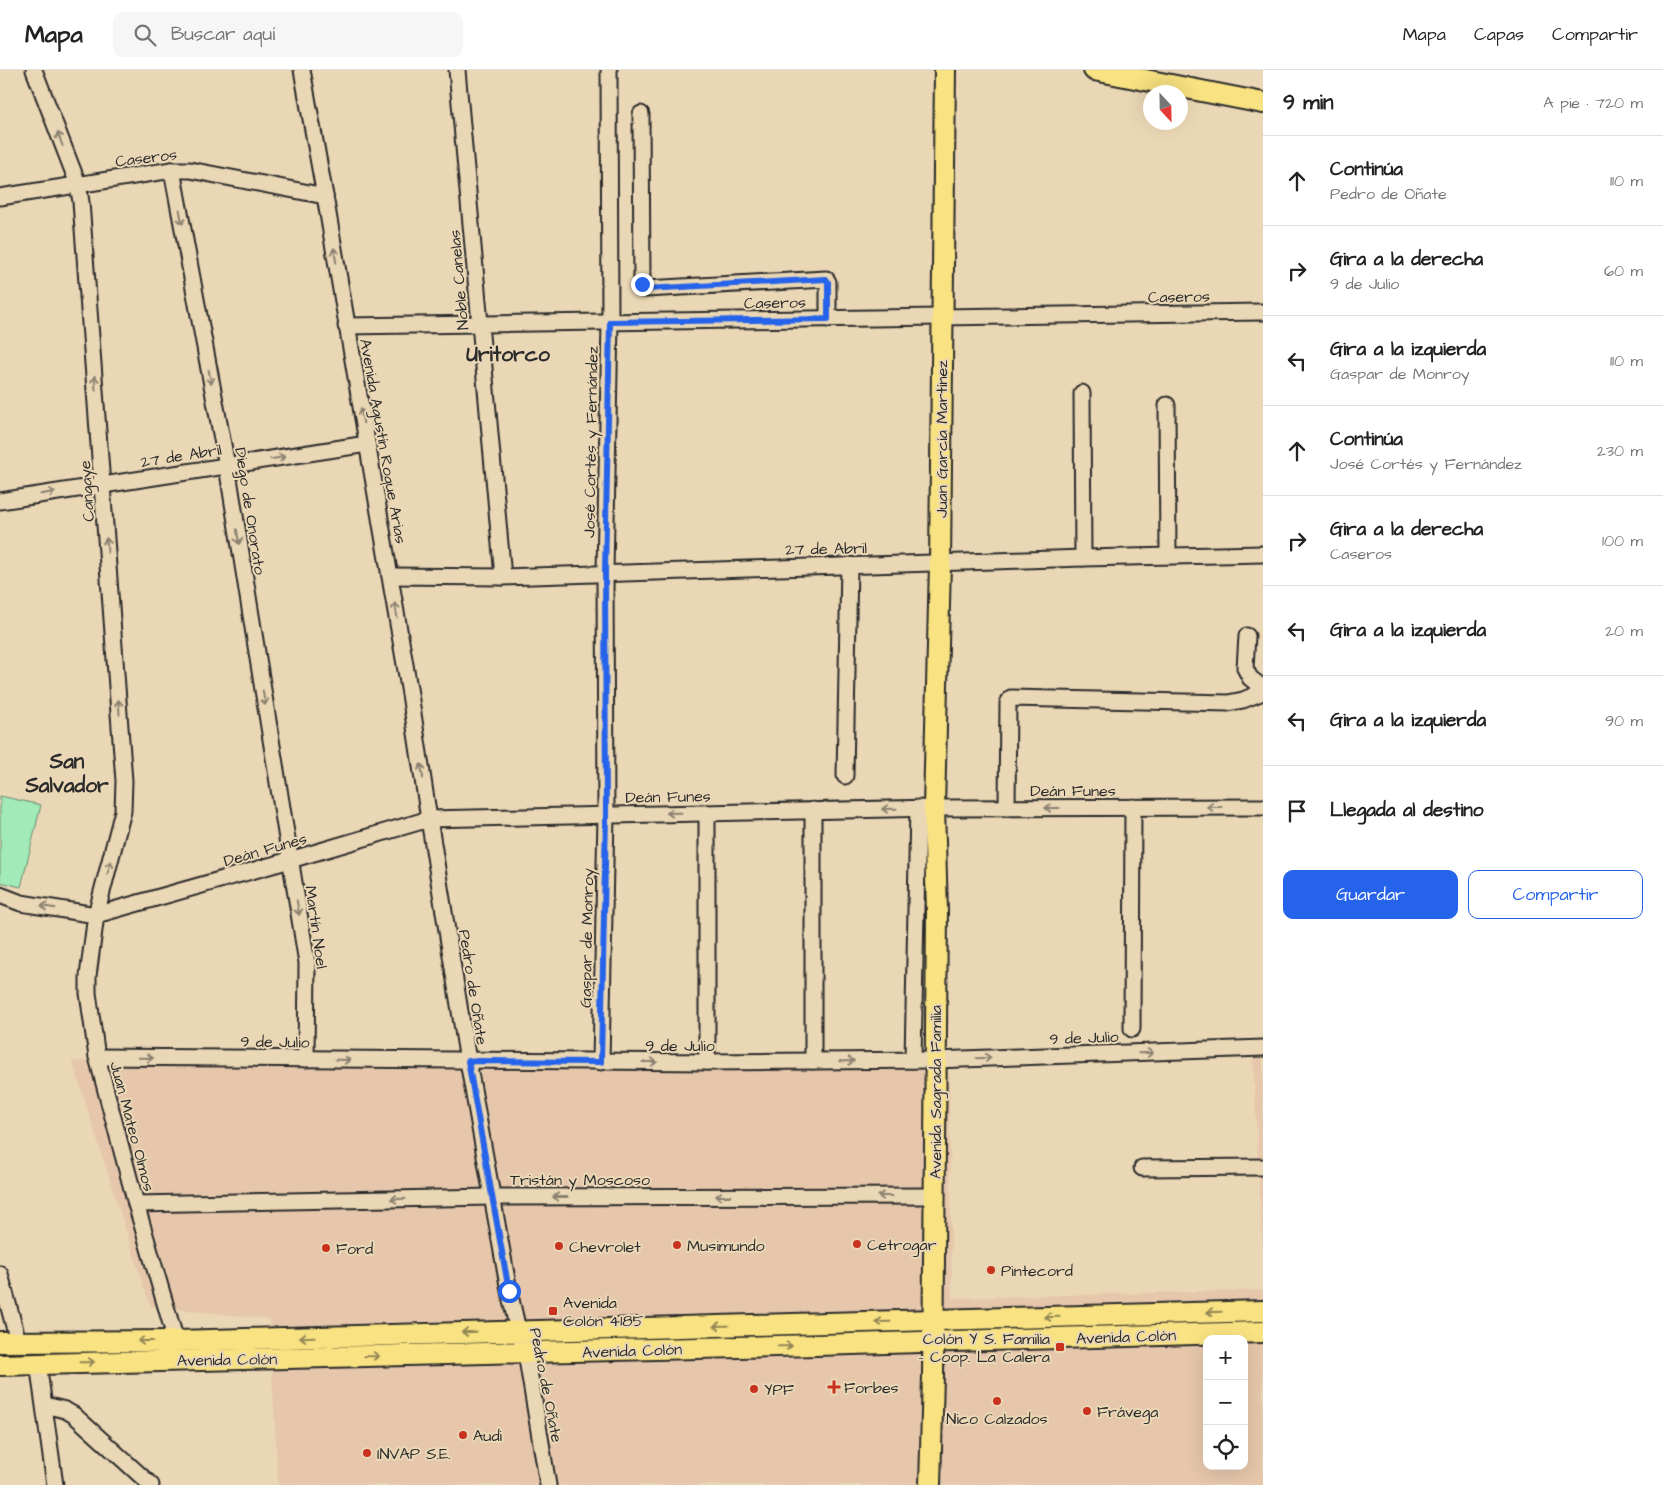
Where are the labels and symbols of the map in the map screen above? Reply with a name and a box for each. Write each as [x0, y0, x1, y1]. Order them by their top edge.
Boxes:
north arrow [1143, 85, 1188, 130]
one-way arrow [55, 132, 65, 147]
street label: Caseros [114, 143, 178, 173]
one-way arrow [176, 209, 186, 225]
street label: Noble Canelas [444, 229, 474, 331]
one-way arrow [330, 248, 340, 264]
route end [631, 273, 654, 296]
street label: Caseros [1148, 285, 1210, 309]
street label: Caseros [744, 291, 806, 315]
street label: Avenida Agustín Roque Arias [353, 337, 412, 546]
district label: Uritorco [466, 340, 550, 369]
street label: José Cortés y Fernández [578, 346, 605, 538]
street label: Juan García Martínez [931, 360, 953, 518]
one-way arrow [206, 369, 216, 385]
one-way arrow [90, 375, 100, 391]
one-way arrow [357, 408, 367, 424]
street label: 27 de Abril [139, 439, 223, 473]
street label: Diego de Onorato [228, 446, 271, 577]
one-way arrow [270, 453, 286, 463]
street label: Cangaye [74, 459, 101, 522]
one-way arrow [40, 488, 56, 498]
one-way arrow [234, 529, 244, 545]
one-way arrow [102, 537, 112, 553]
street label: 27 de Abril [785, 537, 867, 561]
one-way arrow [390, 603, 400, 619]
one-way arrow [259, 689, 269, 705]
one-way arrow [114, 699, 123, 715]
district label: San Salvador [24, 747, 109, 800]
one-way arrow [416, 763, 426, 779]
street label: Deán Funes [1030, 780, 1116, 802]
street label: Deán Funes [625, 785, 711, 809]
one-way arrow [1207, 802, 1223, 812]
one-way arrow [1044, 803, 1060, 813]
one-way arrow [882, 804, 898, 813]
one-way arrow [667, 809, 683, 818]
street label: Deán Funes [221, 828, 309, 872]
one-way arrow [105, 860, 114, 876]
street label: Gaspar de Monroy [575, 868, 600, 1008]
street label: Martín Noel [299, 884, 333, 970]
one-way arrow [293, 900, 303, 916]
one-way arrow [41, 902, 57, 912]
street label: Pedro de Oñate [453, 928, 493, 1047]
street label: Avenida Sagrada Familia [925, 1005, 948, 1179]
street label: 9 de Julio [1049, 1026, 1119, 1050]
street label: 9 de Julio [240, 1030, 310, 1054]
street label: 9 de Julio [645, 1035, 715, 1057]
one-way arrow [1138, 1048, 1154, 1057]
one-way arrow [137, 1053, 153, 1063]
one-way arrow [976, 1054, 992, 1063]
one-way arrow [335, 1055, 351, 1064]
one-way arrow [838, 1056, 855, 1066]
one-way arrow [641, 1057, 657, 1067]
street label: Juan Mateo Olmos [104, 1059, 160, 1194]
street label: Tristán y Moscoso [510, 1169, 650, 1192]
one-way arrow [715, 1191, 732, 1201]
one-way arrow [878, 1191, 894, 1201]
one-way arrow [553, 1192, 569, 1202]
one-way arrow [390, 1194, 406, 1203]
place label: Cetrogar [867, 1234, 937, 1257]
place label: Musimundo [687, 1235, 765, 1257]
place label: Chevrolet [569, 1236, 641, 1258]
place label: Ford [336, 1238, 373, 1260]
marker: Cetrogar [851, 1238, 863, 1250]
marker: Musimundo [671, 1239, 683, 1251]
marker: Chevrolet [553, 1240, 565, 1252]
marker: Ford [320, 1242, 332, 1254]
place label: Pintecord [1001, 1260, 1073, 1282]
marker: Pintecord [985, 1264, 997, 1276]
route start [498, 1280, 521, 1303]
place label: Avenida Colón 4185 [563, 1292, 645, 1332]
marker: Avenida Colón 4185 [547, 1305, 559, 1317]
one-way arrow [1207, 1308, 1223, 1317]
one-way arrow [1044, 1312, 1060, 1322]
one-way arrow [876, 1317, 892, 1327]
one-way arrow [713, 1321, 729, 1330]
street label: Avenida Colón [1076, 1324, 1176, 1350]
street label: Pedro de Oñate [524, 1326, 568, 1445]
one-way arrow [462, 1327, 478, 1337]
place label: Colón Y S. Familia - Coop. La Calera [919, 1328, 1050, 1368]
one-way arrow [299, 1332, 316, 1342]
one-way arrow [137, 1336, 153, 1346]
street label: Avenida Colón [582, 1338, 682, 1364]
one-way arrow [776, 1341, 792, 1351]
marker: Colón Y S. Familia - Coop. La Calera [1054, 1341, 1066, 1353]
street label: Avenida Colón [177, 1348, 277, 1372]
one-way arrow [364, 1351, 380, 1361]
one-way arrow [78, 1357, 95, 1367]
place label: Forbes [844, 1377, 899, 1399]
place label: YPF [764, 1379, 794, 1401]
marker: Forbes [828, 1381, 840, 1393]
marker: YPF [748, 1383, 760, 1395]
marker: Nico Calzados [991, 1395, 1003, 1407]
place label: Frávega [1097, 1401, 1158, 1424]
marker: Frávega [1081, 1405, 1093, 1417]
place label: Nico Calzados [946, 1408, 1048, 1430]
place label: Audi [473, 1425, 503, 1447]
marker: Audi [457, 1429, 469, 1441]
place label: INVAP S.E. [377, 1443, 451, 1465]
marker: INVAP S.E. [361, 1447, 373, 1459]

